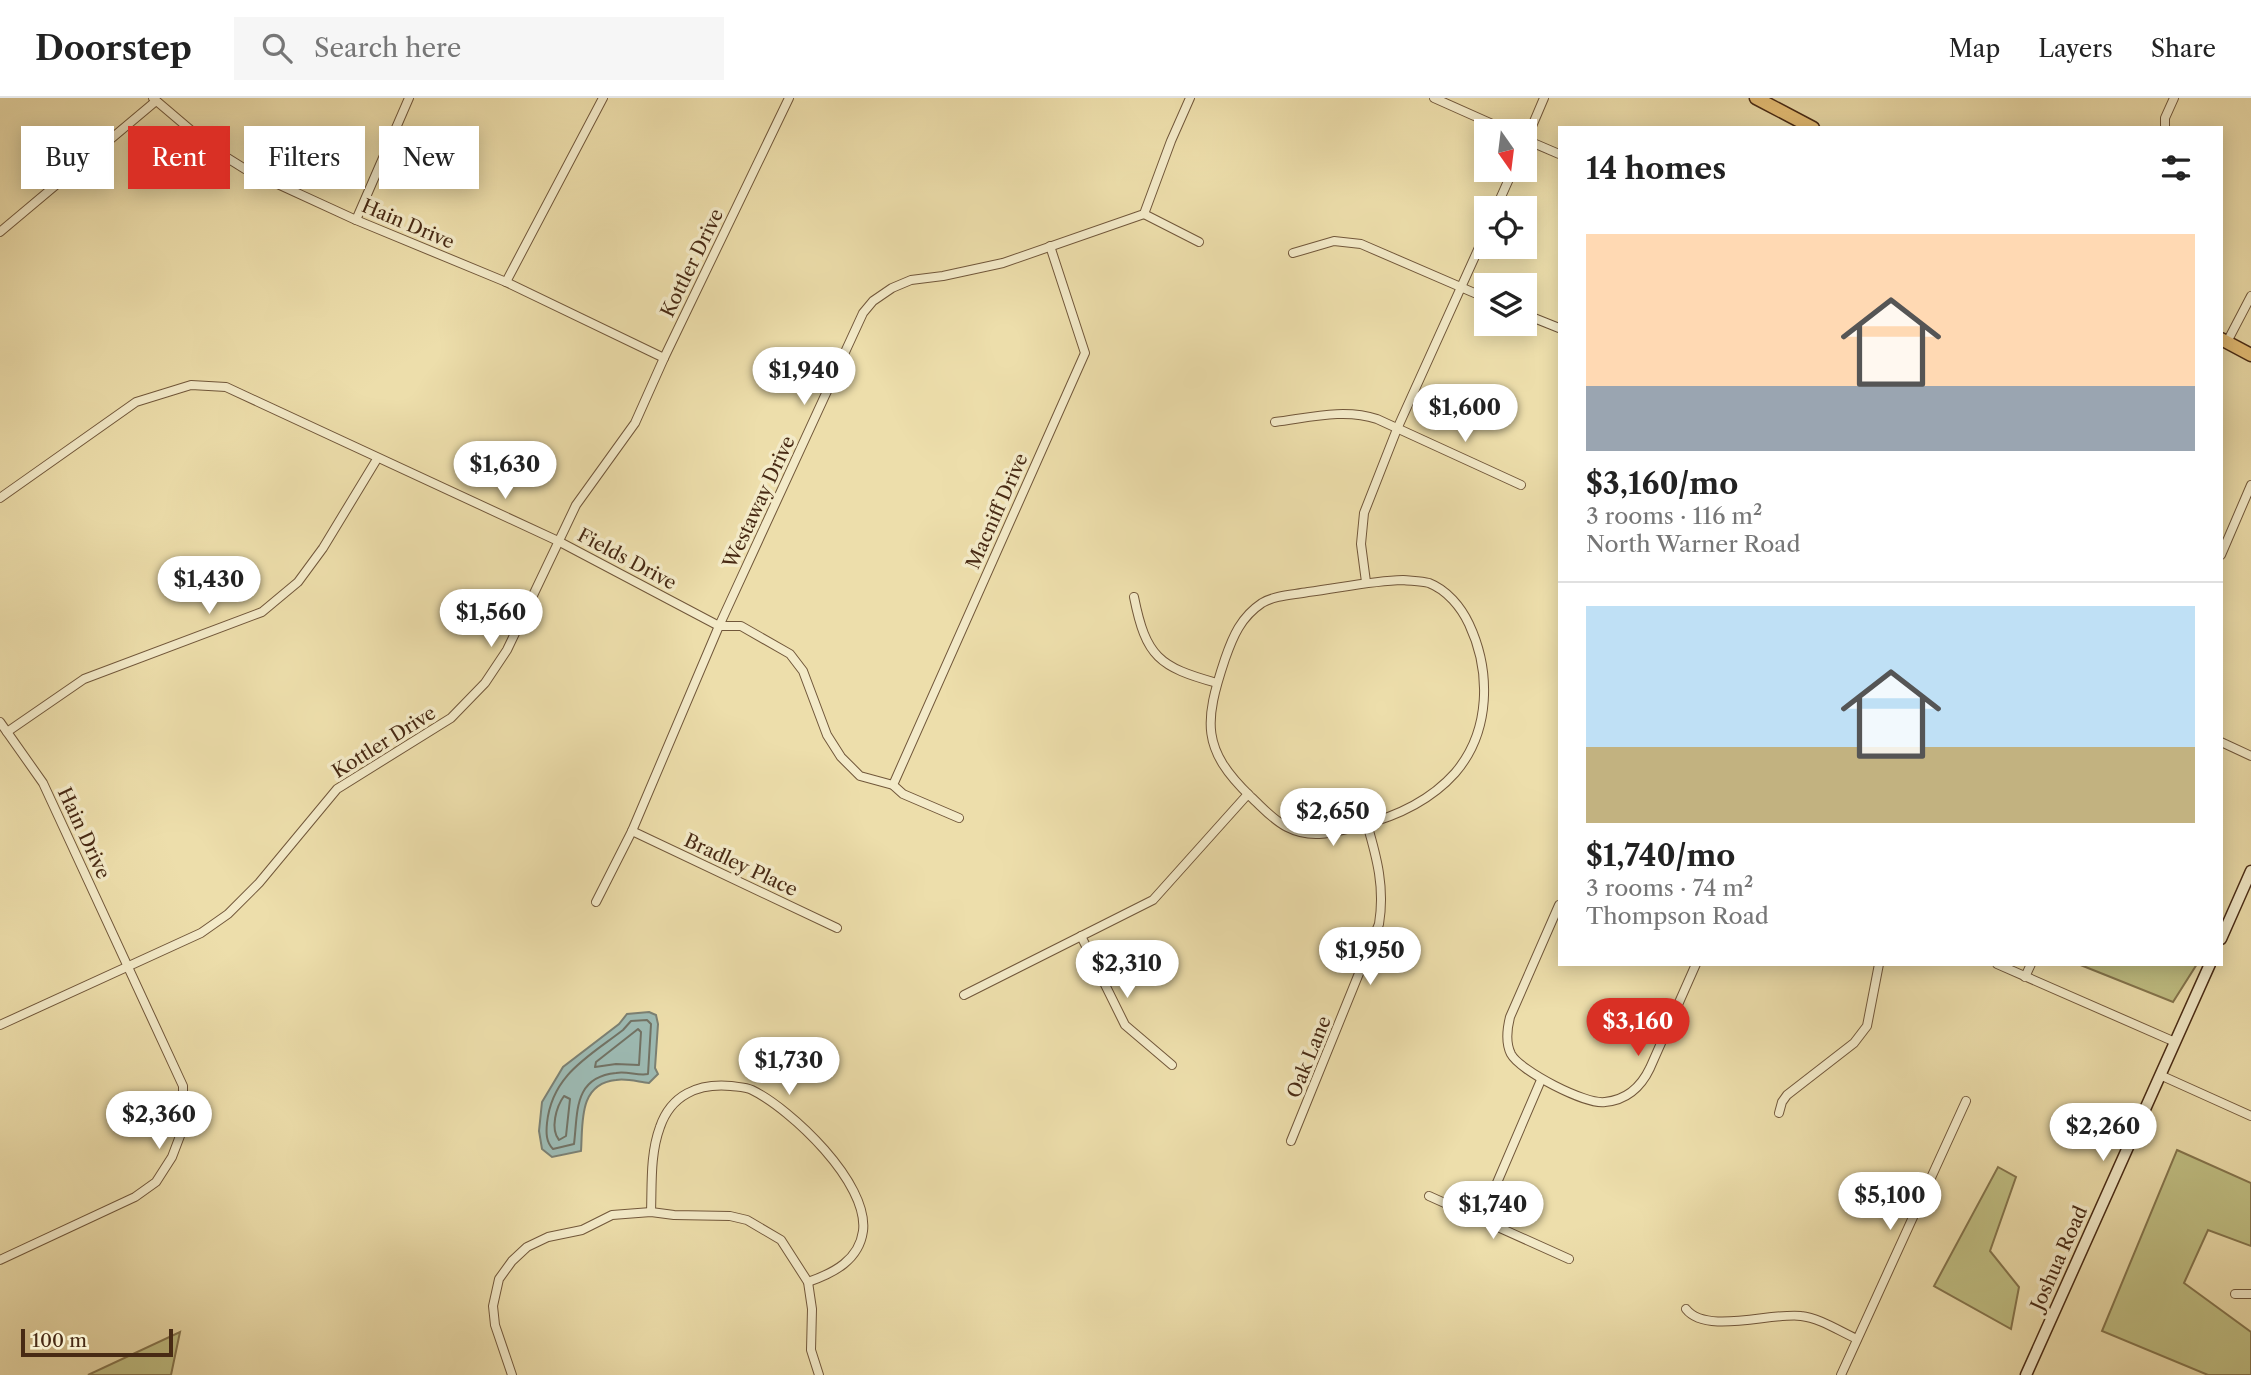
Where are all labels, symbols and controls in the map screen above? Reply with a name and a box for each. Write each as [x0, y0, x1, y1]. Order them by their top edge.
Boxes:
search box [234, 17, 724, 80]
text: Doorstep [35, 28, 192, 69]
icon: search [258, 29, 296, 67]
text: Search here [314, 32, 461, 64]
text: Map [1949, 34, 2000, 63]
text: Layers [2038, 34, 2113, 63]
text: Share [2151, 34, 2216, 63]
north arrow [1474, 119, 1536, 182]
map controls [1474, 119, 1537, 336]
chip: Buy [21, 126, 114, 189]
chip: Rent [128, 126, 230, 189]
chip: Filters [244, 126, 365, 189]
chip: New [379, 126, 479, 189]
icon: filters [2157, 149, 2195, 187]
text: 14 homes [1586, 150, 1726, 187]
street label: Hain Drive [358, 194, 458, 254]
button: locate [1474, 196, 1537, 259]
street label: Kottler Drive [656, 205, 728, 321]
button: layers [1474, 273, 1537, 336]
icon: home [1828, 279, 1954, 405]
pin: $1,940 [747, 348, 861, 407]
text: $1,940 [769, 356, 839, 384]
pin: $1,600 [1408, 384, 1522, 444]
text: $1,600 [1429, 393, 1501, 421]
street label: Westaway Drive [718, 432, 800, 573]
pin: $1,630 [448, 442, 562, 501]
text: $1,630 [470, 450, 540, 478]
street label: Macniff Drive [961, 450, 1033, 572]
text: $3,160/mo [1586, 465, 1738, 502]
text: 3 rooms · 116 m² [1586, 502, 1762, 530]
street label: Fields Drive [574, 523, 680, 595]
text: North Warner Road [1586, 530, 1800, 558]
pin: $1,430 [152, 556, 266, 616]
text: $1,430 [174, 565, 244, 593]
pin: $1,560 [434, 589, 548, 649]
text: $1,560 [456, 598, 526, 626]
icon: home [1828, 651, 1954, 777]
street label: Kottler Drive [328, 701, 440, 783]
street label: Hain Drive [53, 784, 115, 882]
pin: $2,650 [1276, 788, 1390, 848]
text: $2,650 [1296, 797, 1370, 825]
street label: Bradley Place [681, 829, 801, 901]
text: $1,740/mo [1586, 837, 1735, 874]
text: 3 rooms · 74 m² [1586, 874, 1753, 902]
text: Thompson Road [1586, 902, 1769, 930]
pin: $1,950 [1313, 928, 1427, 987]
text: $1,950 [1335, 936, 1405, 964]
pin: $2,310 [1070, 940, 1184, 1000]
text: $2,310 [1092, 949, 1162, 977]
pin: $3,160 [1581, 998, 1695, 1058]
text: $3,160 [1603, 1007, 1673, 1035]
street label: Oak Lane [1282, 1013, 1336, 1101]
pin: $1,730 [732, 1038, 846, 1097]
text: $1,730 [755, 1046, 823, 1074]
pin: $2,360 [102, 1091, 216, 1151]
text: $2,360 [122, 1100, 196, 1128]
pin: $2,260 [2046, 1104, 2160, 1163]
text: $2,260 [2066, 1112, 2140, 1140]
pin: $5,100 [1833, 1172, 1947, 1232]
text: $5,100 [1854, 1181, 1926, 1209]
pin: $1,740 [1436, 1182, 1550, 1241]
text: $1,740 [1459, 1190, 1527, 1218]
street label: Joshua Road [2025, 1202, 2092, 1317]
scale bar [21, 1326, 173, 1358]
text: 100 m [32, 1329, 87, 1352]

